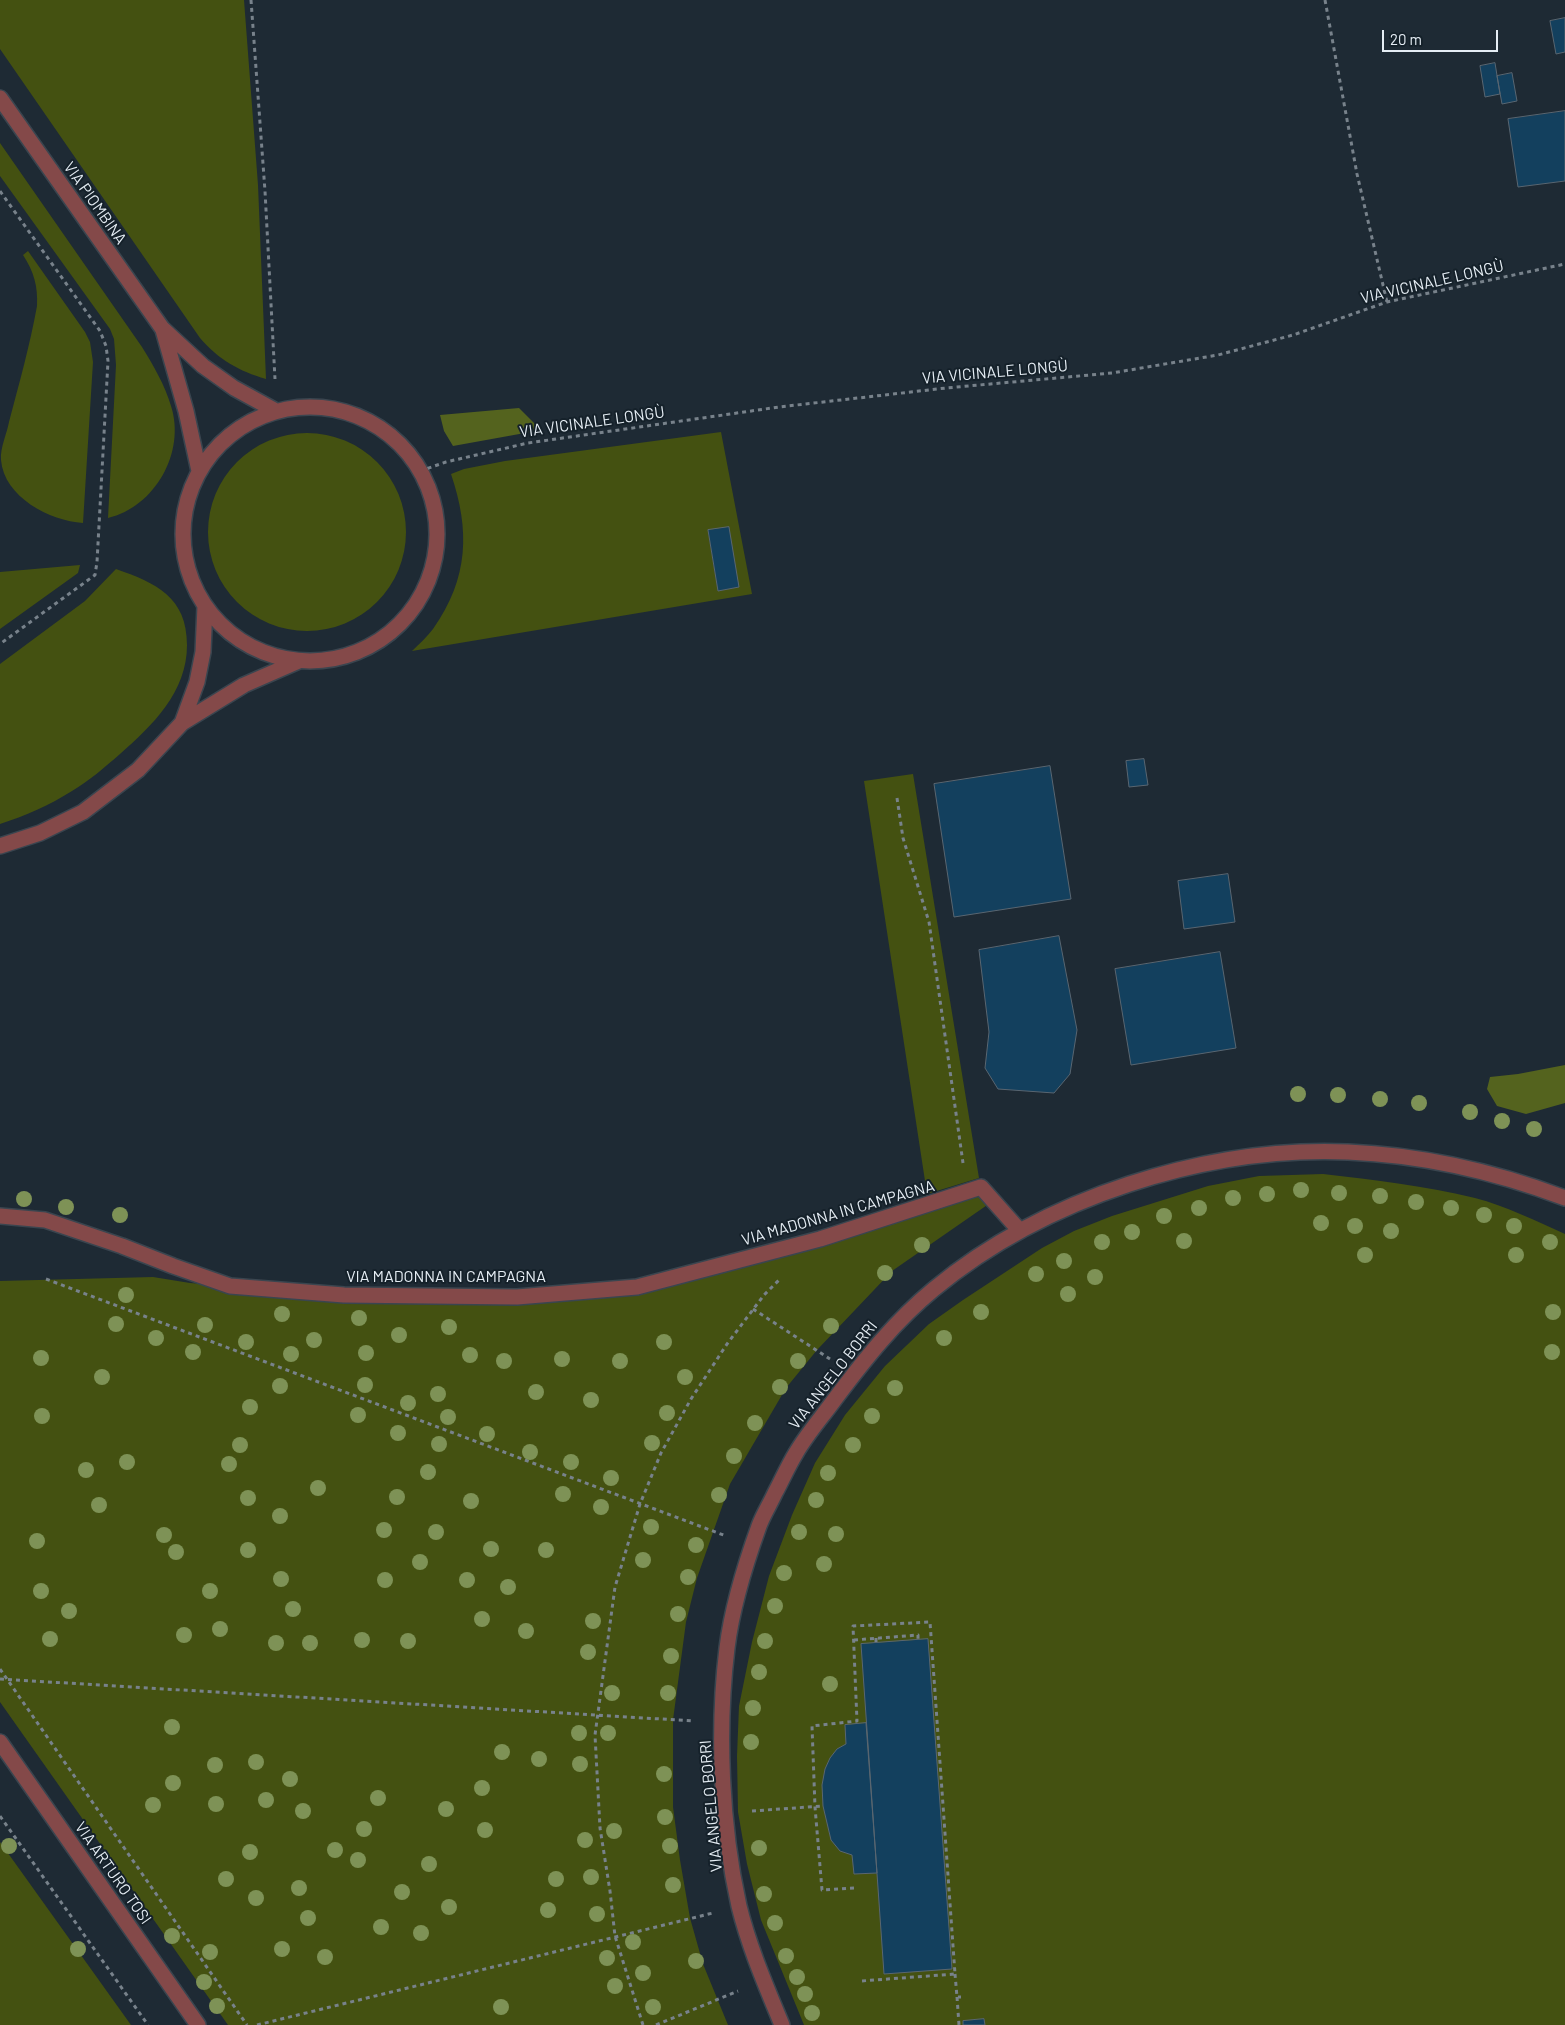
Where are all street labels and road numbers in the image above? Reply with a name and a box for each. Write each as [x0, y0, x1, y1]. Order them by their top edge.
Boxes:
street label: VIA PIOMBINA [60, 158, 130, 248]
street label: VIA VICINALE LONGÙ [1359, 256, 1505, 308]
street label: VIA VICINALE LONGÙ [921, 356, 1069, 388]
street label: VIA VICINALE LONGÙ [518, 402, 666, 442]
street label: VIA MADONNA IN CAMPAGNA [739, 1176, 937, 1250]
street label: VIA MADONNA IN CAMPAGNA [346, 1267, 546, 1287]
street label: VIA ANGELO BORRI [785, 1317, 881, 1433]
street label: VIA ANGELO BORRI [696, 1739, 726, 1873]
street label: VIA ARTURO TOSI [71, 1818, 155, 1928]

